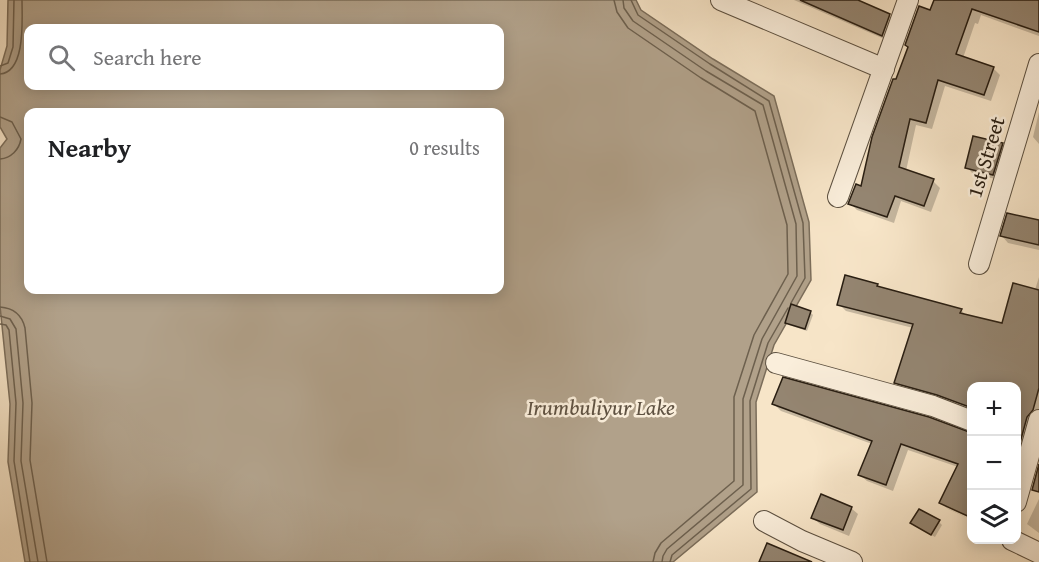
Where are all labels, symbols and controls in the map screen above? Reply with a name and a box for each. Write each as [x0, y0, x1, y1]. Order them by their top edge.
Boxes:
search box [24, 24, 504, 90]
icon: search [45, 41, 78, 74]
text: Search here [93, 41, 202, 73]
street label: 1st Street [958, 112, 1013, 201]
text: Nearby [48, 128, 131, 167]
text: 0 results [409, 133, 480, 162]
map controls [967, 382, 1021, 544]
button: + [967, 382, 1021, 436]
water label: Irumbuliyur Lake [527, 391, 675, 423]
button: − [967, 436, 1021, 490]
button: layers [967, 490, 1021, 544]

